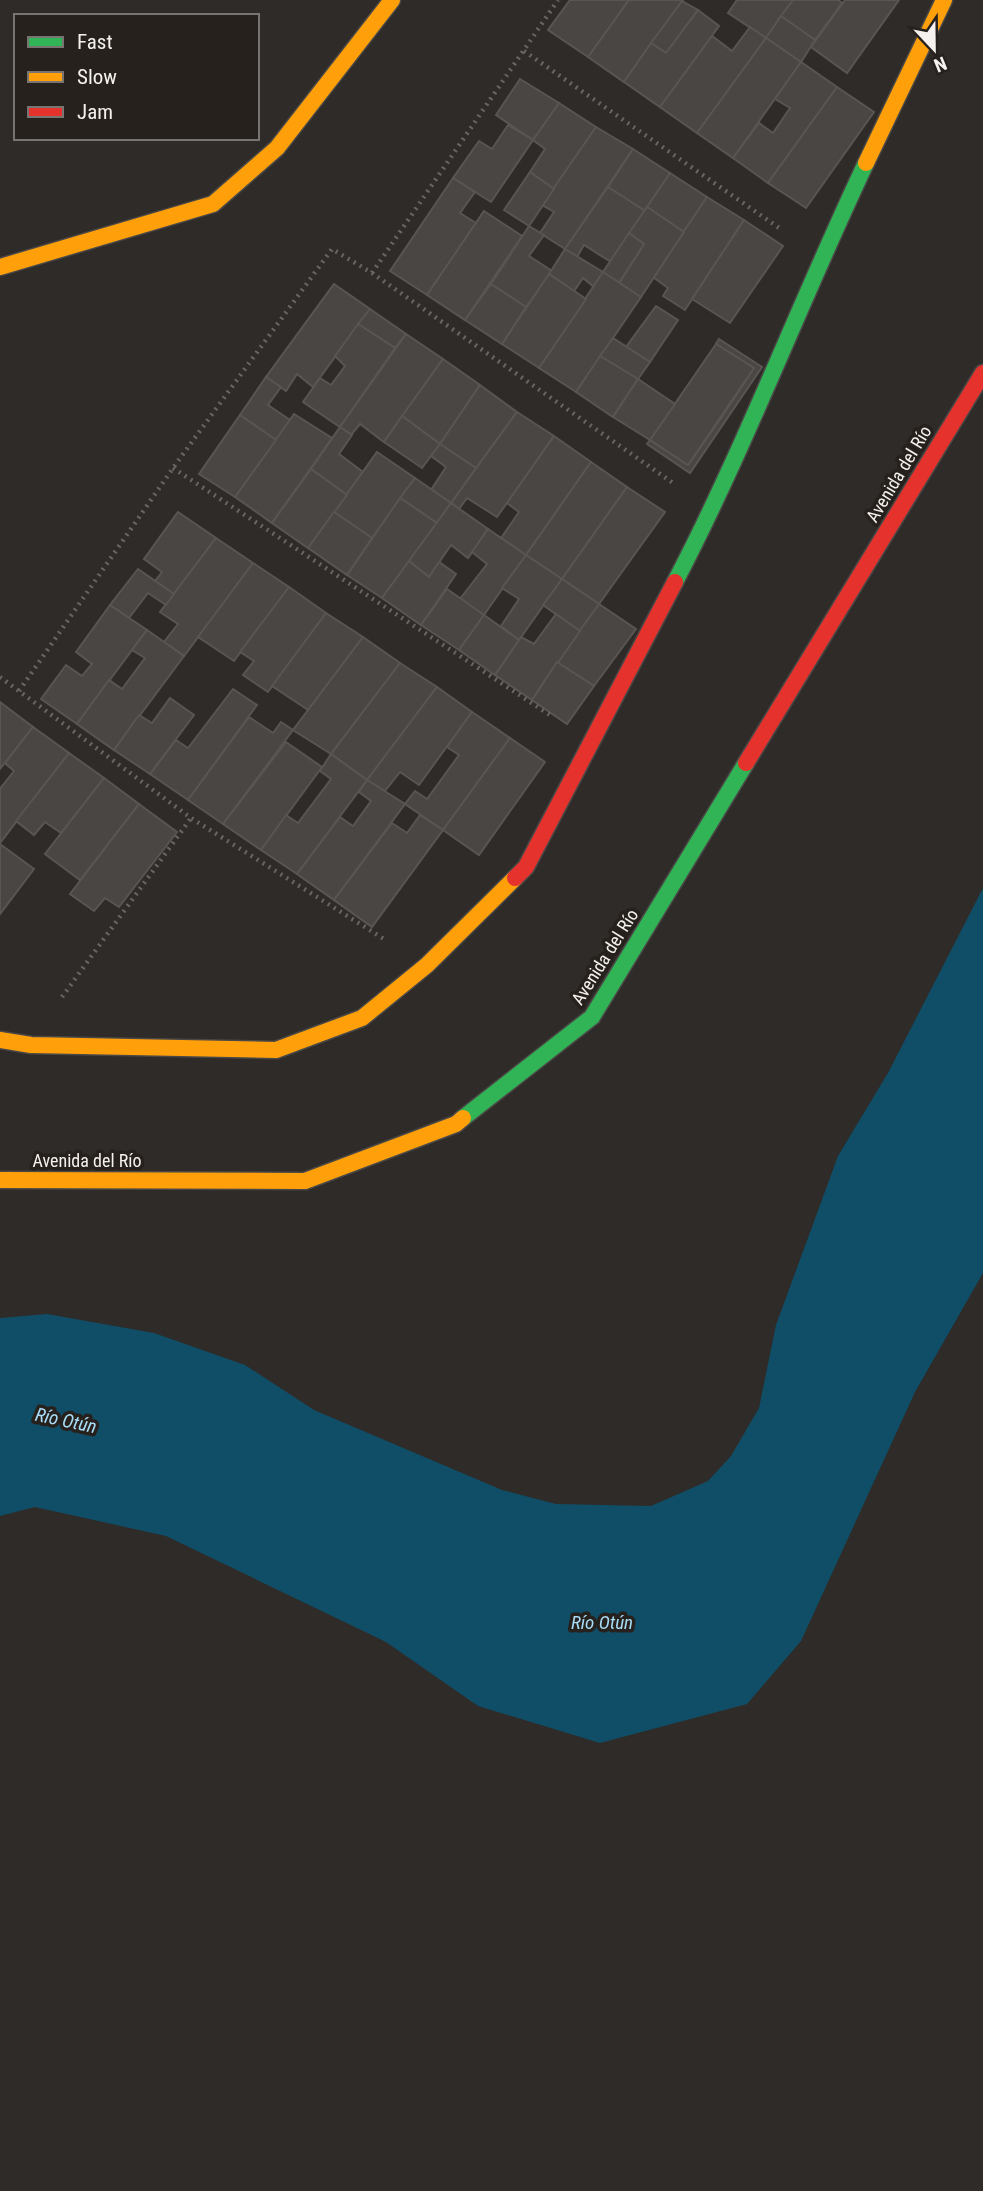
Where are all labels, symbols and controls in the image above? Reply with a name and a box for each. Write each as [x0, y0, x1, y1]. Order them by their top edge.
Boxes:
legend [14, 14, 259, 140]
north arrow [899, 14, 969, 84]
text: Fast [77, 30, 113, 54]
text: N [930, 51, 950, 77]
text: Slow [77, 65, 117, 89]
text: Jam [77, 100, 113, 124]
street label: Avenida del Río [862, 422, 936, 526]
street label: Avenida del Río [567, 905, 642, 1008]
street label: Avenida del Río [33, 1150, 141, 1171]
water label: Río Otún [33, 1403, 99, 1438]
water label: Río Otún [571, 1611, 633, 1634]

